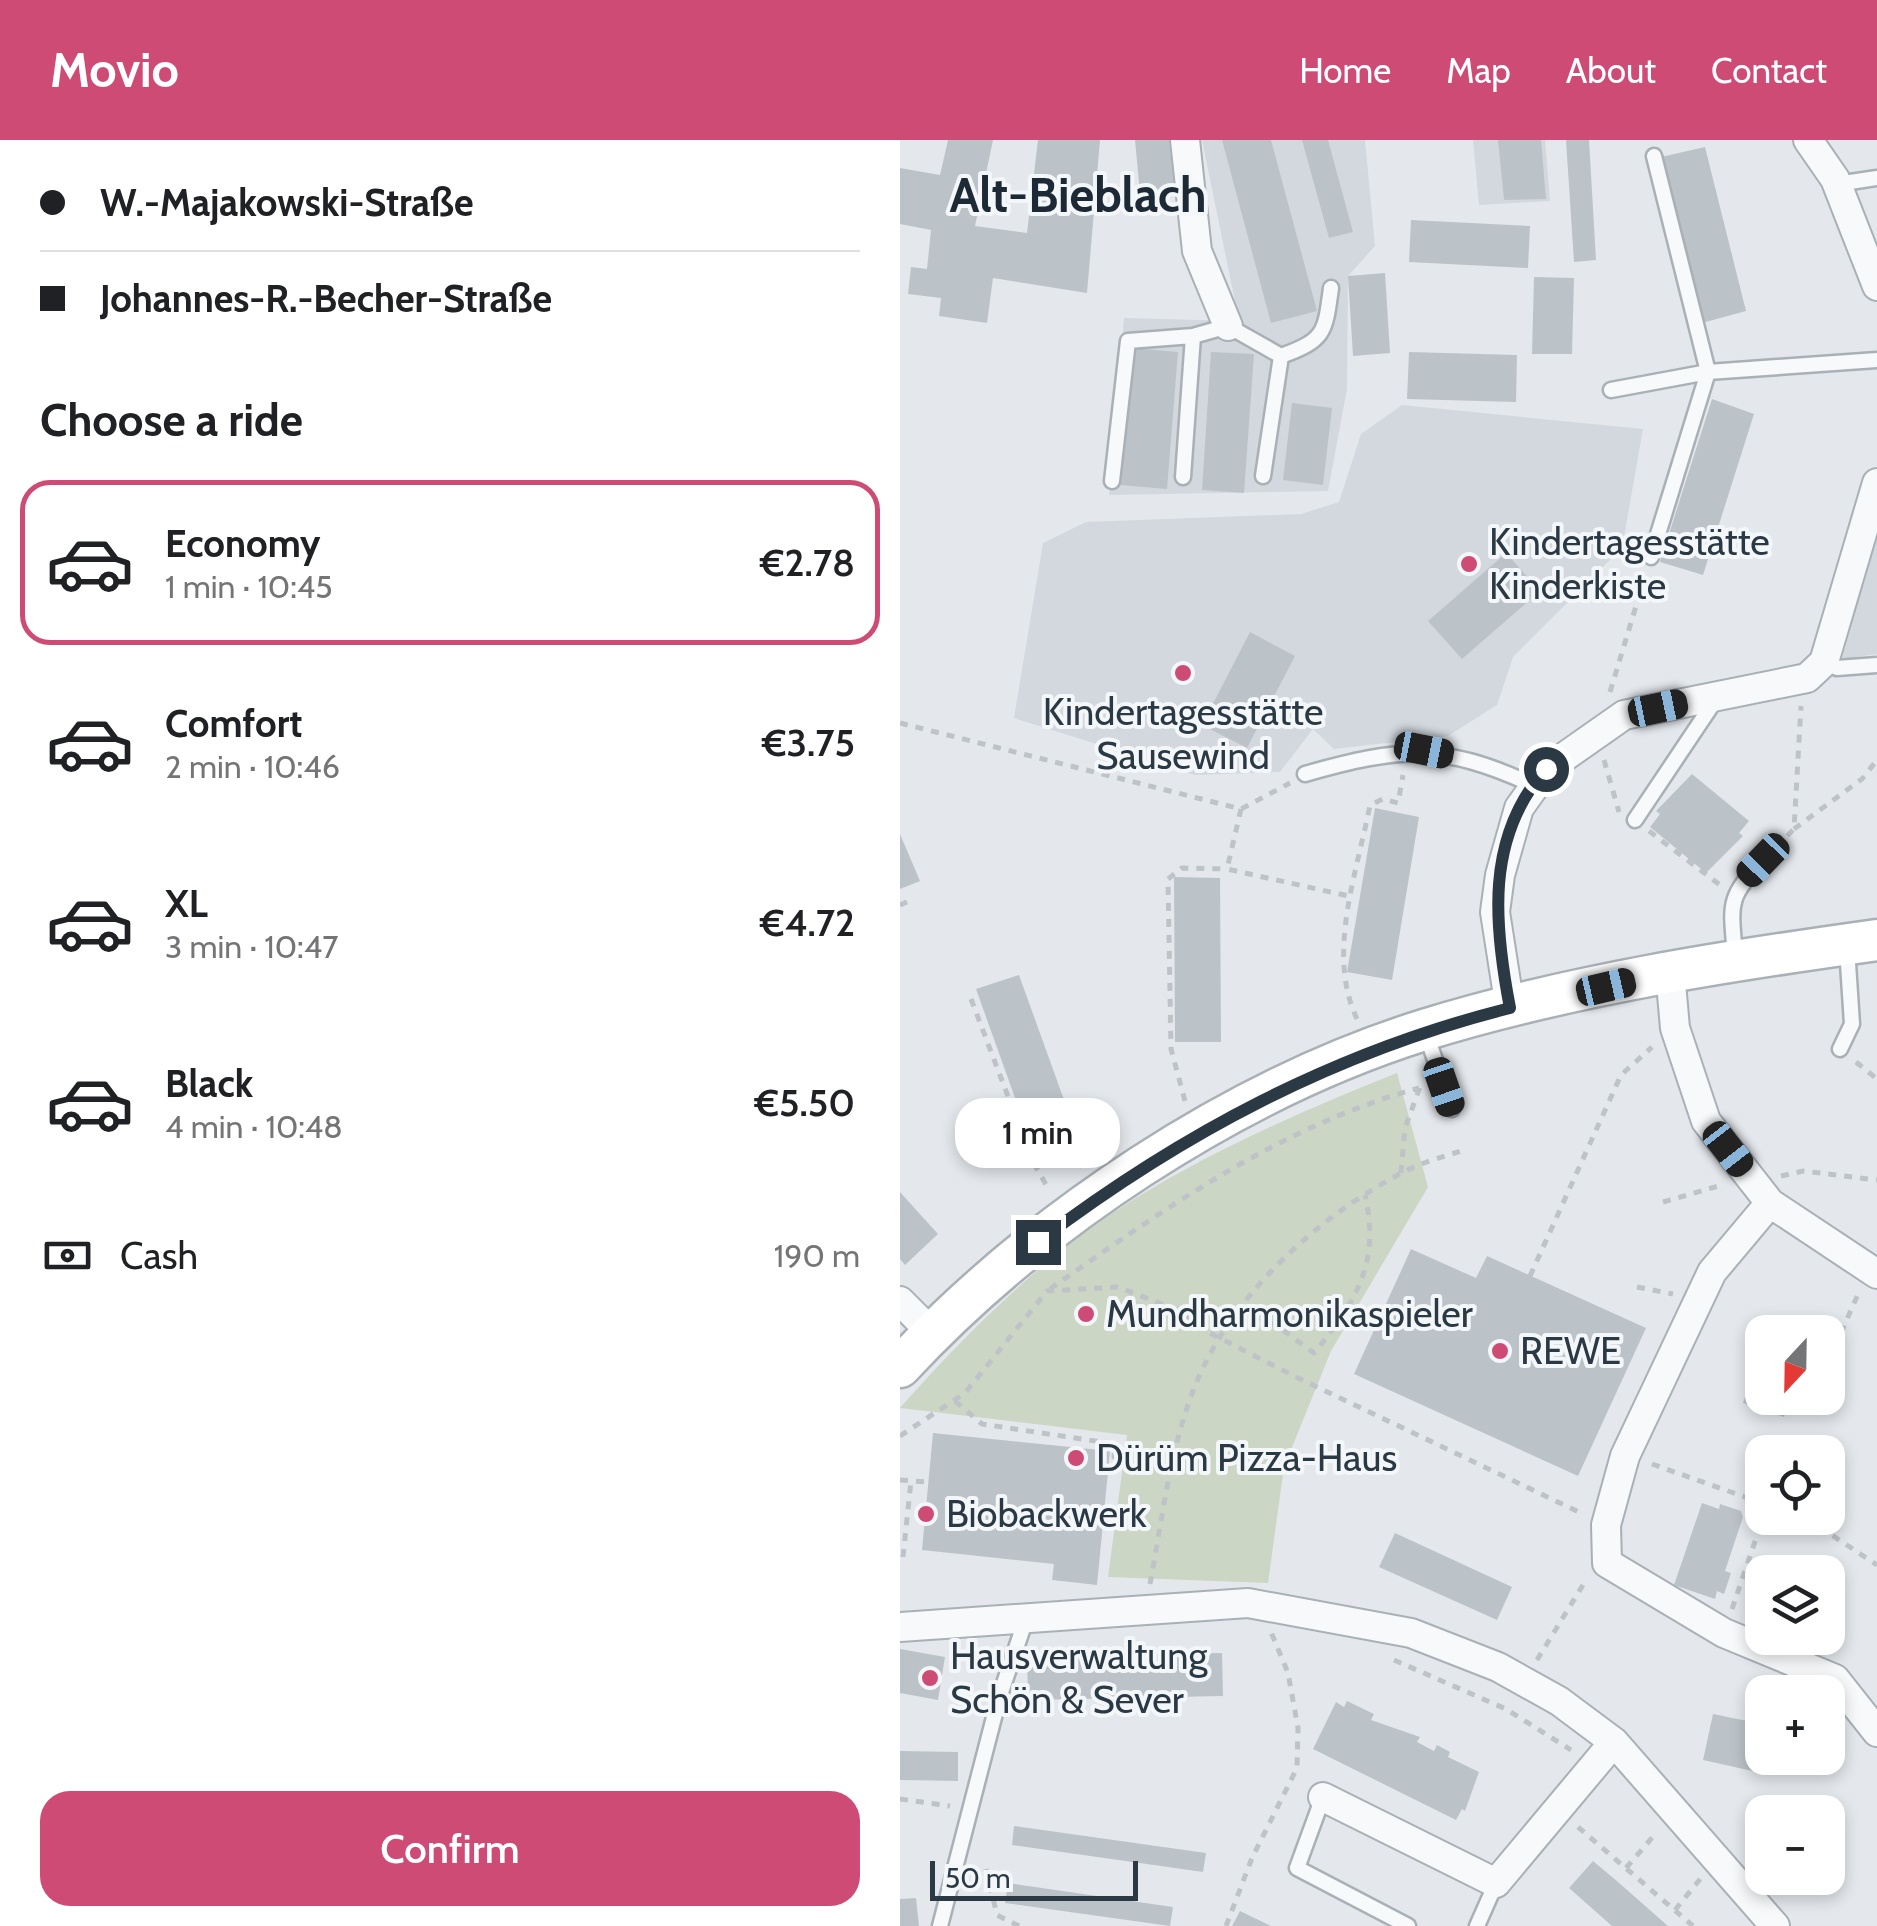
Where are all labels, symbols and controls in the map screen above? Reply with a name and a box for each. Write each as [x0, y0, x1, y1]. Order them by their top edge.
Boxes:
text: Movio [50, 41, 179, 99]
text: Home [1299, 49, 1391, 92]
text: Map [1446, 49, 1511, 92]
text: About [1566, 49, 1656, 92]
text: Contact [1711, 49, 1827, 92]
district label: Alt-Bieblach [950, 166, 1206, 224]
text: W.-Majakowski-Straße [100, 179, 474, 226]
text: Johannes-R.-Becher-Straße [100, 275, 552, 322]
text: Choose a ride [40, 393, 303, 447]
icon: car [45, 518, 135, 608]
place label: Kindertagesstätte Kinderkiste [1489, 518, 1770, 609]
text: Economy [165, 520, 320, 567]
text: €2.78 [760, 539, 855, 586]
marker: Kindertagesstätte Kinderkiste [1458, 553, 1480, 575]
text: 1 min · 10:45 [165, 567, 333, 606]
marker: Kindertagesstätte Sausewind [1172, 662, 1194, 684]
car [1626, 687, 1690, 729]
place label: Kindertagesstätte Sausewind [1043, 688, 1323, 779]
icon: car [45, 698, 135, 788]
text: Comfort [165, 700, 302, 747]
text: €3.75 [762, 719, 855, 766]
car [1392, 730, 1456, 770]
text: 2 min · 10:46 [165, 747, 340, 786]
route start [1524, 747, 1569, 792]
car [1731, 828, 1795, 892]
icon: car [45, 878, 135, 968]
text: XL [165, 880, 208, 927]
text: €4.72 [760, 899, 855, 946]
text: 3 min · 10:47 [165, 927, 338, 966]
car [1573, 966, 1639, 1008]
car [1420, 1054, 1468, 1120]
icon: car [45, 1058, 135, 1148]
text: Black [165, 1060, 253, 1107]
text: €5.50 [755, 1079, 855, 1126]
callout: 1 min [956, 1097, 1120, 1167]
text: 4 min · 10:48 [165, 1107, 343, 1146]
text: 1 min [1002, 1113, 1073, 1152]
car [1698, 1116, 1758, 1182]
route end [1016, 1220, 1061, 1265]
icon: cash [40, 1228, 95, 1283]
text: Cash [120, 1232, 198, 1279]
text: 190 m [774, 1236, 860, 1275]
place label: Mundharmonikaspieler [1106, 1290, 1473, 1337]
marker: Mundharmonikaspieler [1075, 1303, 1097, 1325]
north arrow [1745, 1315, 1845, 1415]
map controls [1745, 1315, 1845, 1895]
place label: REWE [1520, 1327, 1621, 1374]
marker: REWE [1489, 1340, 1511, 1362]
place label: Dürüm Pizza-Haus [1096, 1434, 1397, 1481]
button: locate [1745, 1435, 1845, 1535]
marker: Dürüm Pizza-Haus [1065, 1447, 1087, 1469]
place label: Biobackwerk [946, 1490, 1147, 1537]
marker: Biobackwerk [915, 1503, 937, 1525]
button: layers [1745, 1555, 1845, 1655]
place label: Hausverwaltung Schön & Sever [950, 1632, 1209, 1723]
marker: Hausverwaltung Schön & Sever [919, 1667, 941, 1689]
button: + [1745, 1675, 1845, 1775]
button: Confirm [40, 1791, 860, 1906]
button: − [1745, 1795, 1845, 1895]
scale bar [930, 1856, 1138, 1900]
text: 50 m [945, 1861, 1011, 1895]

